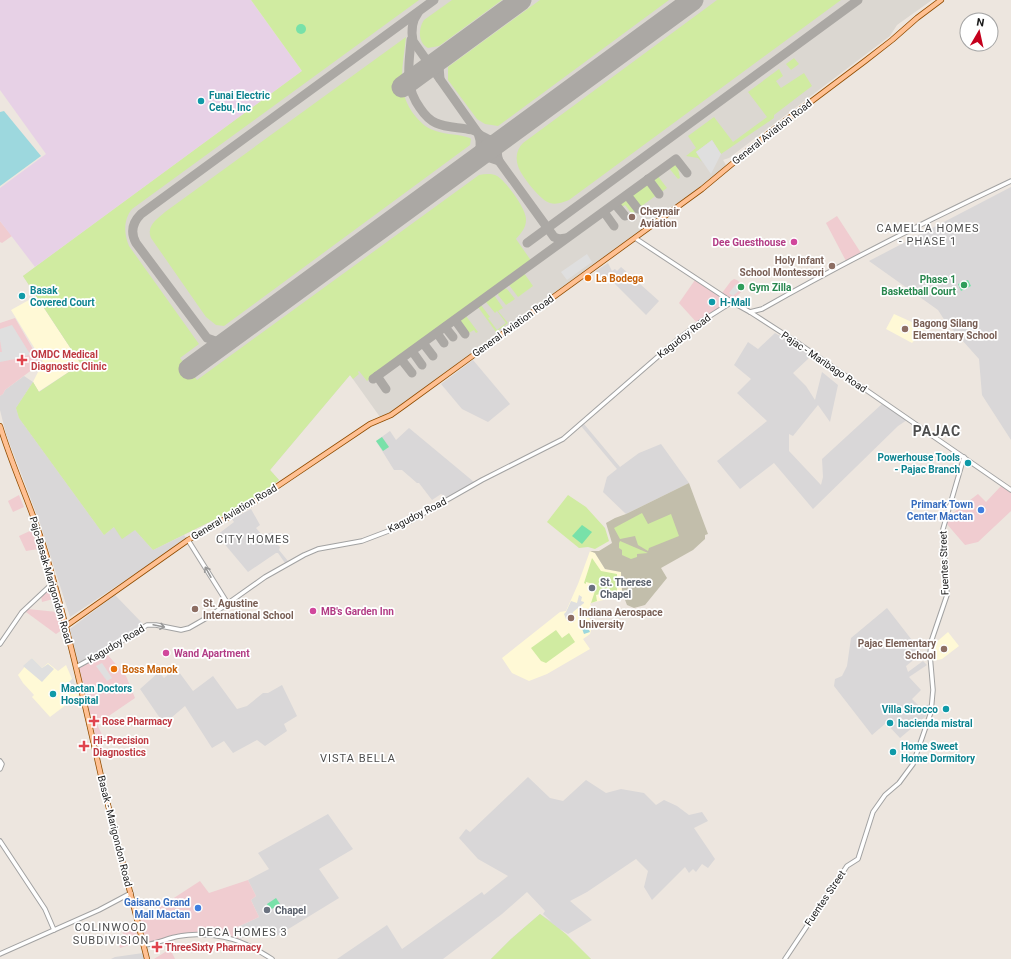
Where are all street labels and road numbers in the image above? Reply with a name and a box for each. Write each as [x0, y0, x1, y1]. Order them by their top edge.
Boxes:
street label: General Aviation Road [730, 98, 814, 166]
street label: General Aviation Road [470, 293, 556, 359]
street label: Kagudoy Road [655, 312, 713, 360]
street label: Pajac - Maribago Road [779, 329, 869, 395]
street label: General Aviation Road [189, 482, 279, 542]
street label: Kagudoy Road [386, 496, 448, 534]
street label: Pajo-Basak-Marigondon Road [28, 515, 74, 645]
street label: Fuentes Street [937, 531, 951, 595]
street label: Kagudoy Road [86, 623, 146, 665]
street label: Basak - Marigondon Road [96, 774, 134, 888]
street label: Fuentes Street [802, 868, 848, 928]

